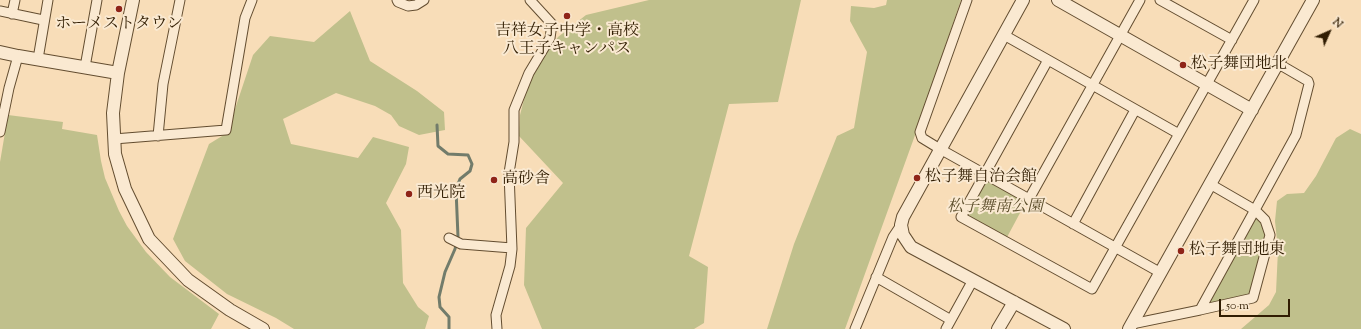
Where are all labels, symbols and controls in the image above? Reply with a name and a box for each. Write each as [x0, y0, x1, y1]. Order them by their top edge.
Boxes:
marker: ホーメストタウン [114, 4, 124, 14]
marker: 吉祥女子中学・高校 八王子キャンパス [562, 11, 572, 21]
north arrow [1309, 12, 1349, 52]
place label: ホーメストタウン [55, 15, 183, 35]
text: N [1329, 15, 1346, 32]
place label: 吉祥女子中学・高校 八王子キャンパス [495, 22, 639, 60]
place label: 松子舞団地北 [1191, 55, 1287, 75]
marker: 松子舞団地北 [1178, 60, 1188, 70]
place label: 松子舞自治会館 [925, 168, 1037, 188]
place label: 高砂舎 [502, 170, 550, 190]
marker: 松子舞自治会館 [912, 173, 922, 183]
marker: 高砂舎 [489, 175, 499, 185]
place label: 西光院 [417, 184, 465, 204]
marker: 西光院 [404, 189, 414, 199]
park label: 松子舞南公園 [947, 198, 1043, 218]
place label: 松子舞団地東 [1189, 241, 1285, 261]
marker: 松子舞団地東 [1176, 246, 1186, 256]
scale bar [1221, 291, 1292, 317]
text: 50 m [1226, 297, 1249, 315]

